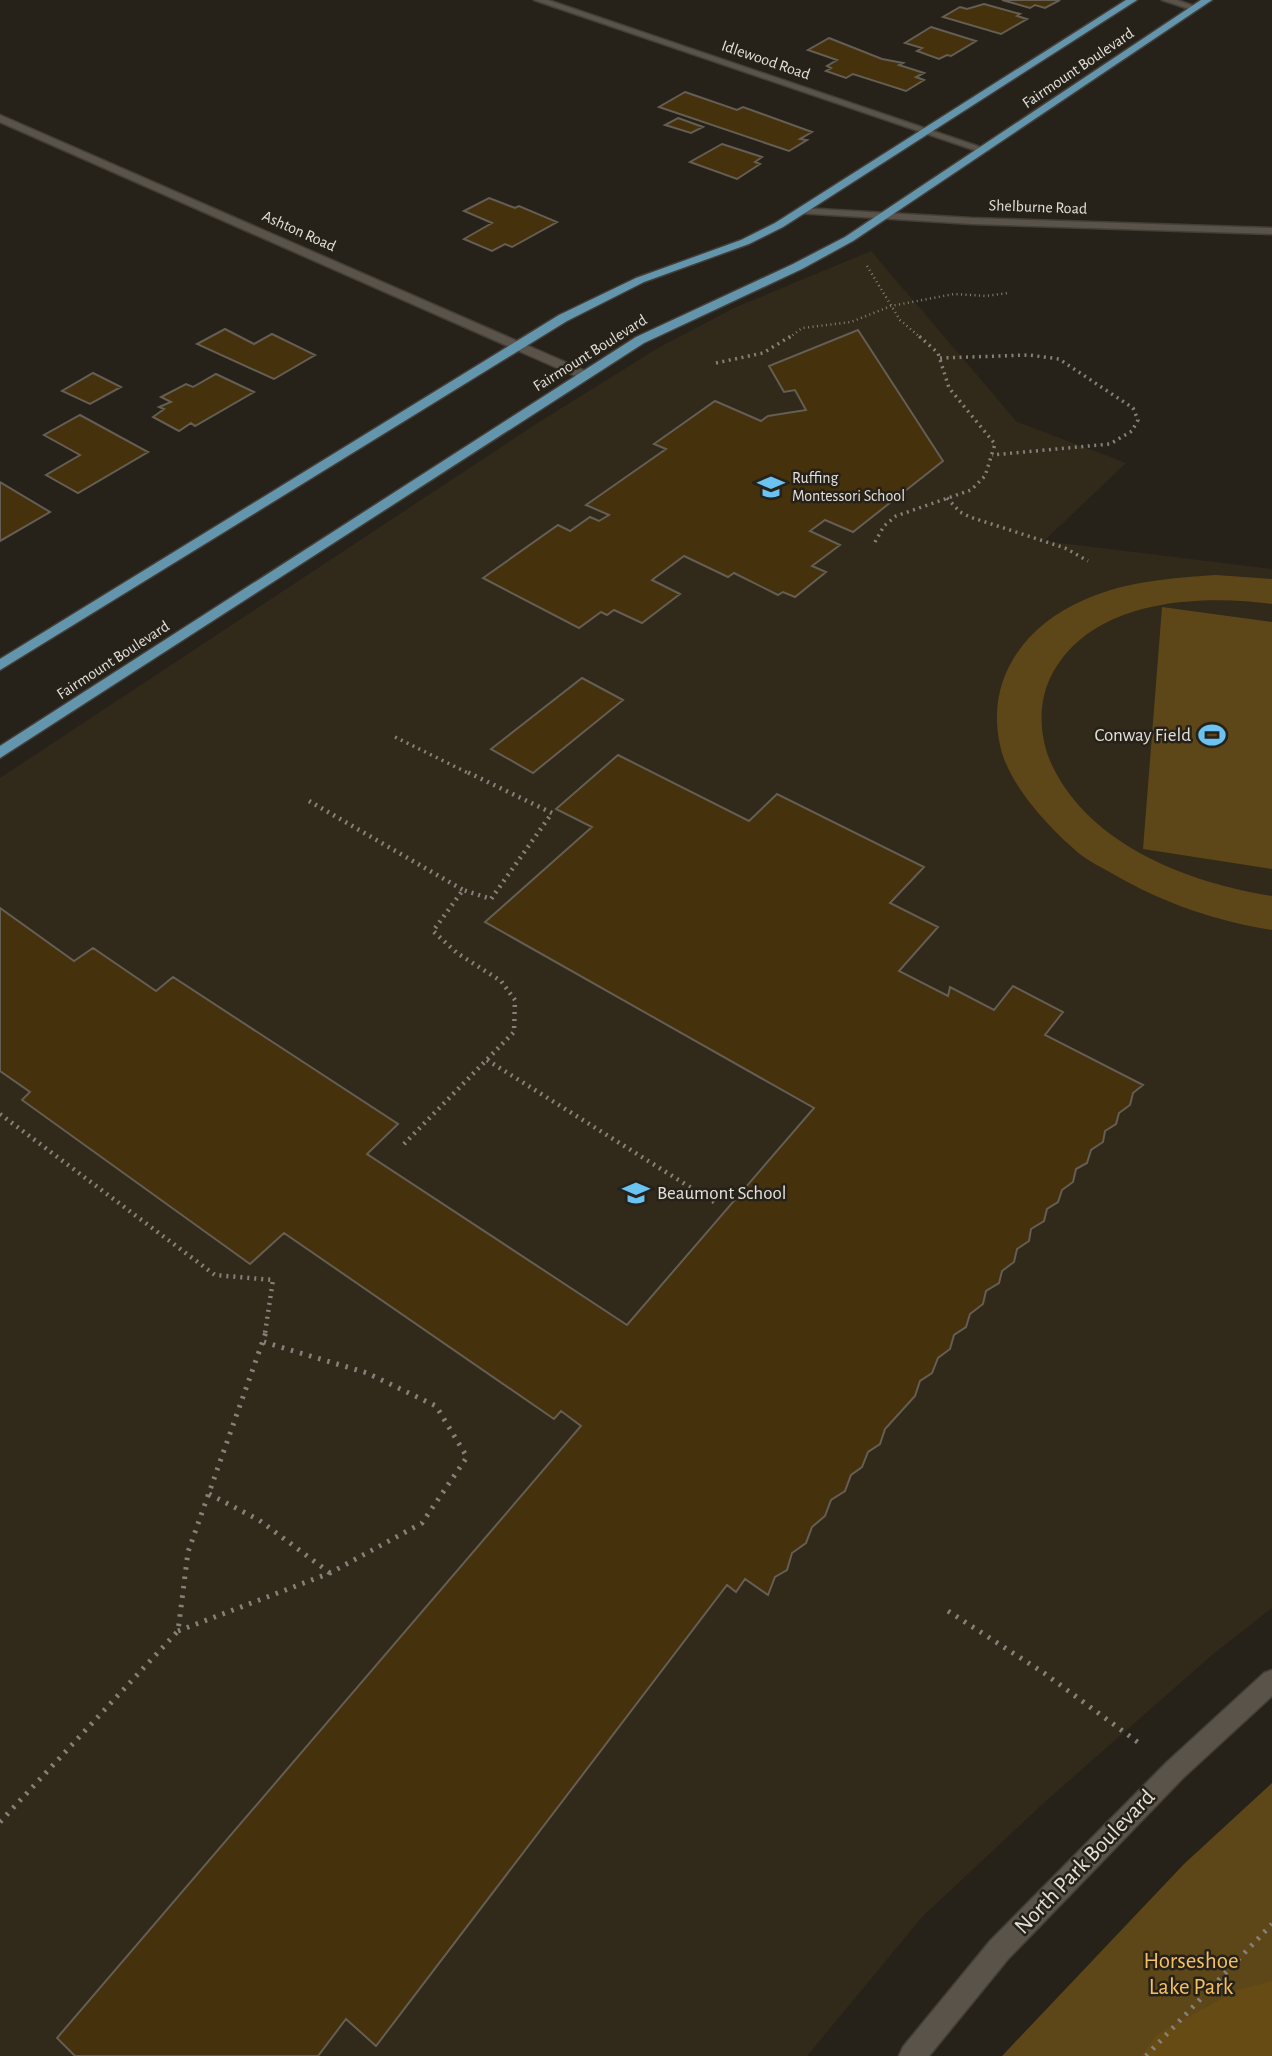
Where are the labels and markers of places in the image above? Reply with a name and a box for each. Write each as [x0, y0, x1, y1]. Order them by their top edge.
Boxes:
place label: Ruffing Montessori School [792, 470, 905, 504]
school or university icon: Ruffing Montessori School [756, 472, 786, 502]
sports icon: Conway Field [1197, 720, 1227, 750]
place label: Conway Field [1094, 726, 1191, 745]
school or university icon: Beaumont School [621, 1178, 651, 1208]
place label: Beaumont School [657, 1184, 787, 1203]

